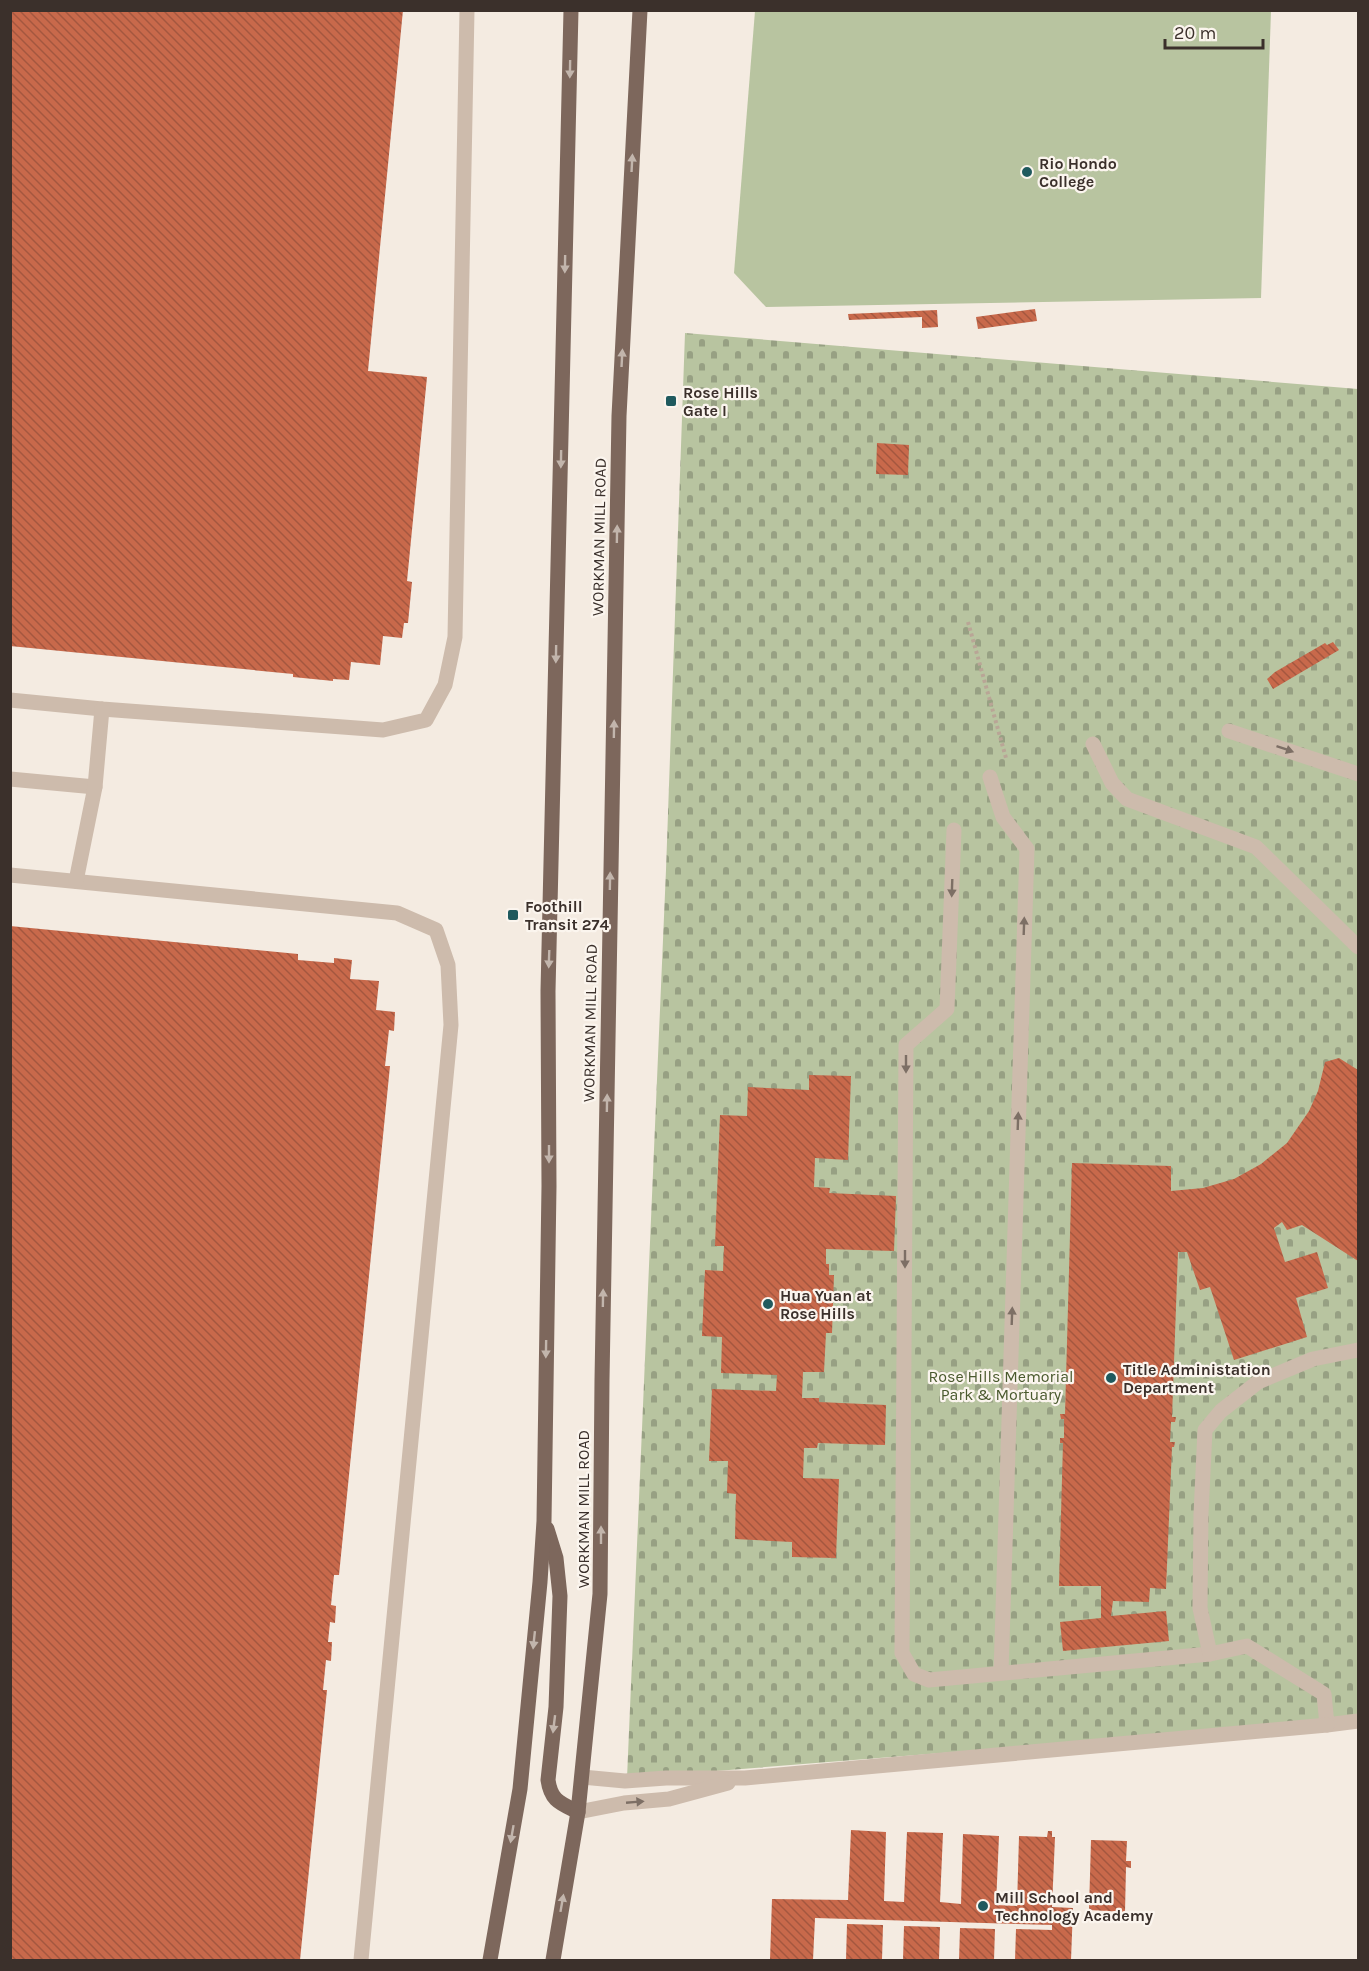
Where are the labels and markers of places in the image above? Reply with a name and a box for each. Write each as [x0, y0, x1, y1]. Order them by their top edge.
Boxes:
place label: Rio Hondo College [1039, 154, 1117, 191]
marker: Rio Hondo College [1020, 165, 1034, 179]
place label: Rose Hills Gate I [683, 383, 758, 420]
marker: Rose Hills Gate I [664, 394, 678, 408]
place label: Foothill Transit 274 [525, 897, 609, 934]
marker: Foothill Transit 274 [506, 908, 520, 922]
place label: Hua Yuan at Rose Hills [780, 1286, 872, 1323]
marker: Hua Yuan at Rose Hills [761, 1297, 775, 1311]
place label: Title Administation Department [1123, 1360, 1271, 1397]
marker: Title Administation Department [1104, 1371, 1118, 1385]
place label: Mill School and Technology Academy [995, 1888, 1153, 1925]
marker: Mill School and Technology Academy [976, 1899, 990, 1913]

